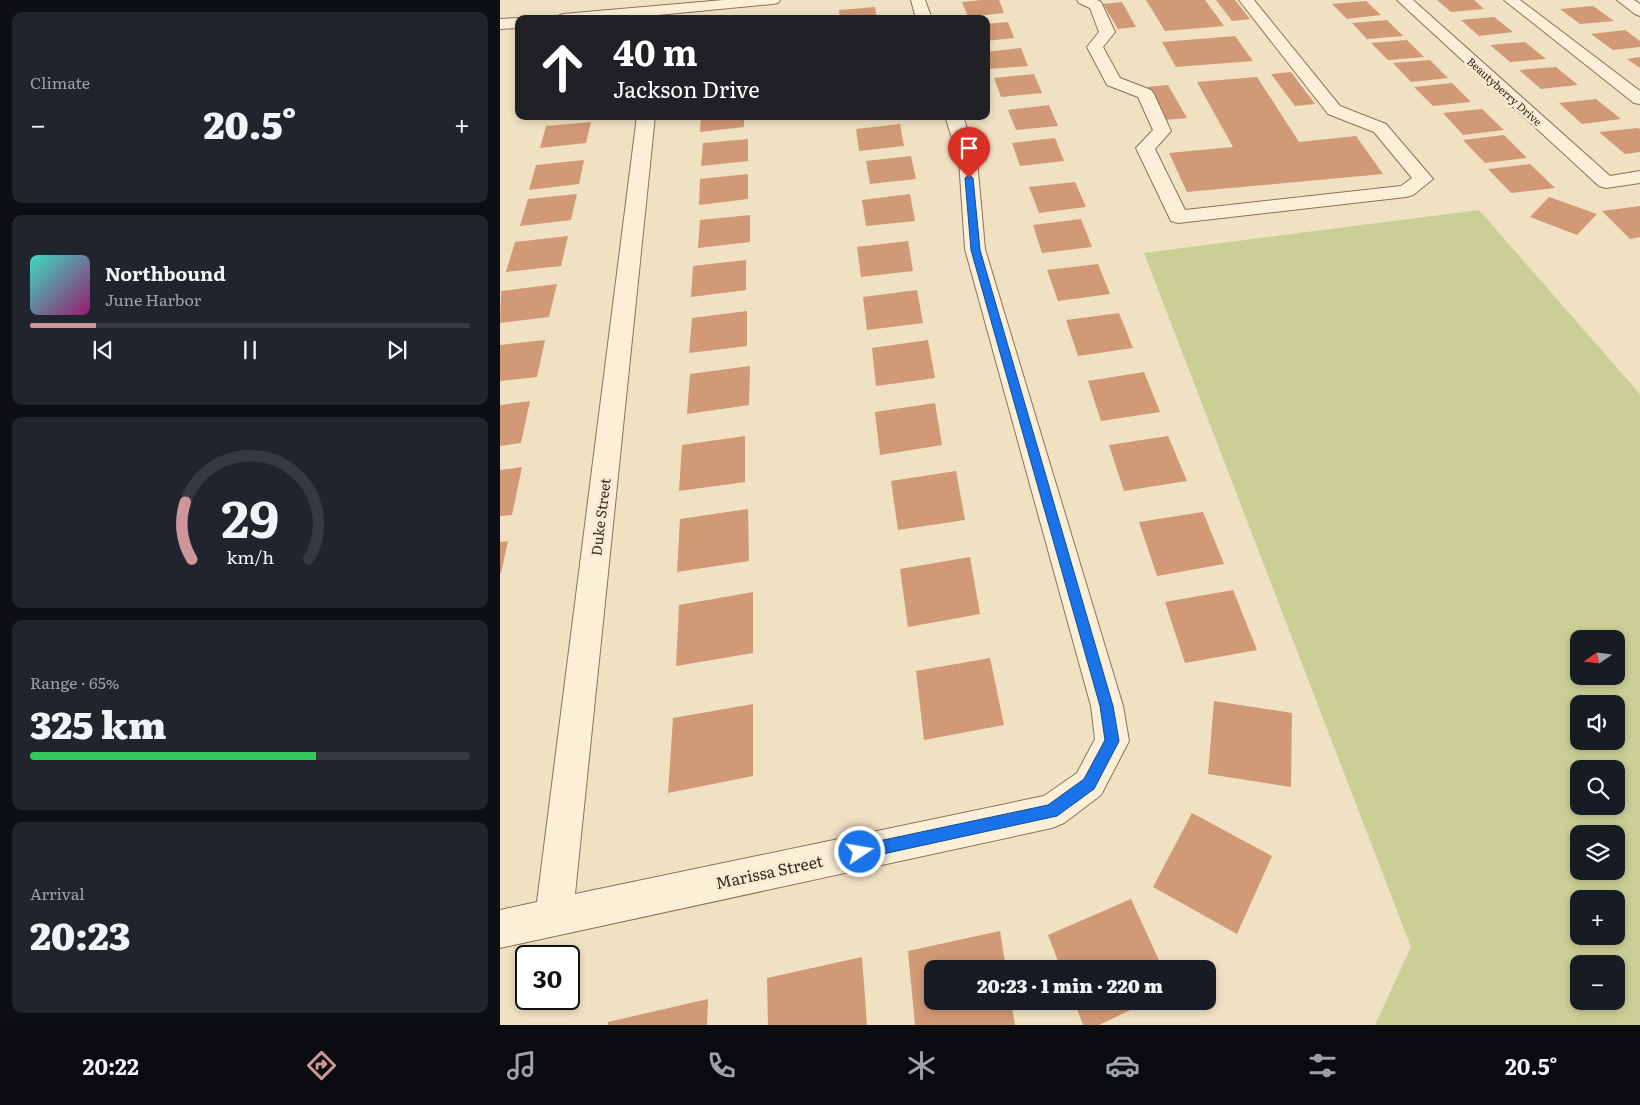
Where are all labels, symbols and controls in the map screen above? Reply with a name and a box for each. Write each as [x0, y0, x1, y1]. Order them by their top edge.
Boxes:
text: 40 m [613, 25, 698, 77]
icon: ahead [530, 35, 595, 100]
street label: Beautyberry Drive [1464, 53, 1546, 129]
text: Climate [30, 70, 90, 94]
text: Jackson Drive [613, 72, 760, 105]
text: 20.5° [203, 94, 297, 151]
text: − [30, 102, 46, 144]
text: + [454, 102, 470, 144]
pin [948, 127, 990, 178]
icon: arrive [955, 134, 983, 162]
text: Northbound [105, 259, 226, 287]
text: June Harbor [105, 287, 201, 311]
icon: previous [89, 336, 117, 364]
icon: pause [236, 336, 264, 364]
icon: next [383, 336, 411, 364]
text: 29 [221, 477, 279, 554]
street label: Duke Street [585, 477, 615, 557]
text: km/h [226, 543, 274, 570]
north arrow [1570, 630, 1625, 685]
map controls [1570, 630, 1625, 1010]
text: Range · 65% [30, 670, 119, 694]
text: 325 km [30, 694, 167, 751]
button: sound [1570, 695, 1625, 750]
button: search [1570, 760, 1625, 815]
position arrow [833, 825, 885, 877]
button: layers [1570, 825, 1625, 880]
street label: Marissa Street [713, 848, 825, 894]
text: Arrival [30, 881, 85, 905]
button: + [1570, 890, 1625, 945]
text: 20:23 [30, 905, 130, 962]
speed limit sign: 30 [515, 945, 580, 1010]
button: − [1570, 955, 1625, 1010]
text: 20:23 · 1 min · 220 m [977, 971, 1163, 999]
icon: directions [304, 1048, 339, 1083]
icon: music [504, 1048, 539, 1083]
icon: phone [704, 1048, 739, 1083]
icon: climate [904, 1048, 939, 1083]
icon: car [1105, 1048, 1140, 1083]
icon: filters [1305, 1048, 1340, 1083]
text: 20:22 [83, 1049, 139, 1082]
text: 20.5° [1505, 1049, 1557, 1082]

